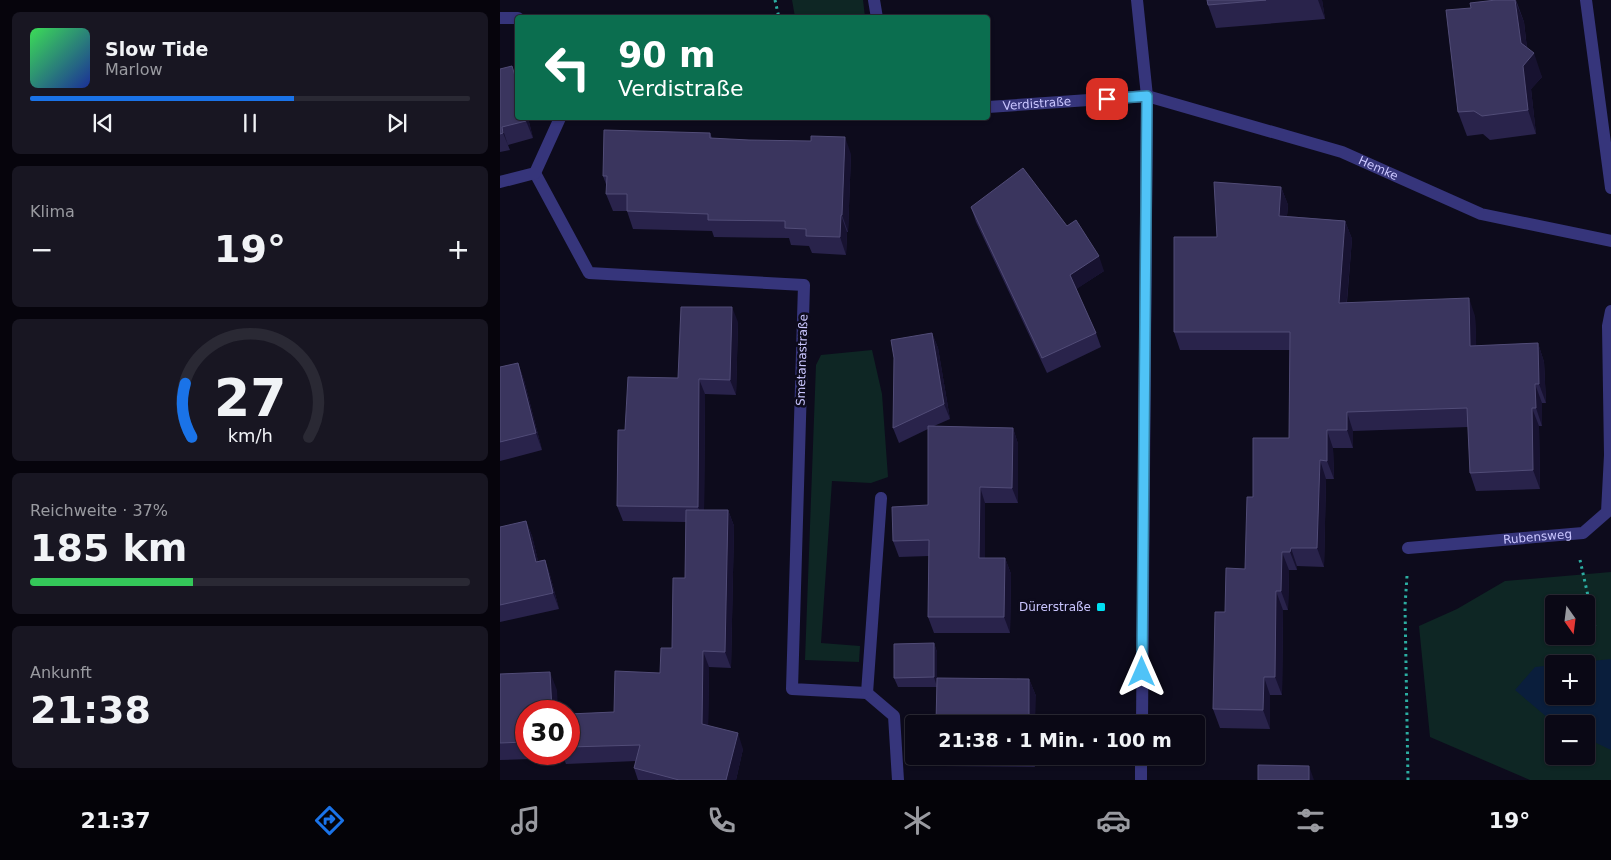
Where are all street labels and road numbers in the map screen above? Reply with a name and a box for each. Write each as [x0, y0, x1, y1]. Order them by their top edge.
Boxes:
street label: Verdistraße [1002, 94, 1072, 113]
street label: Hemke [1356, 153, 1400, 183]
street label: Smetanastraße [793, 314, 811, 406]
street label: Rubensweg [1502, 527, 1573, 547]

